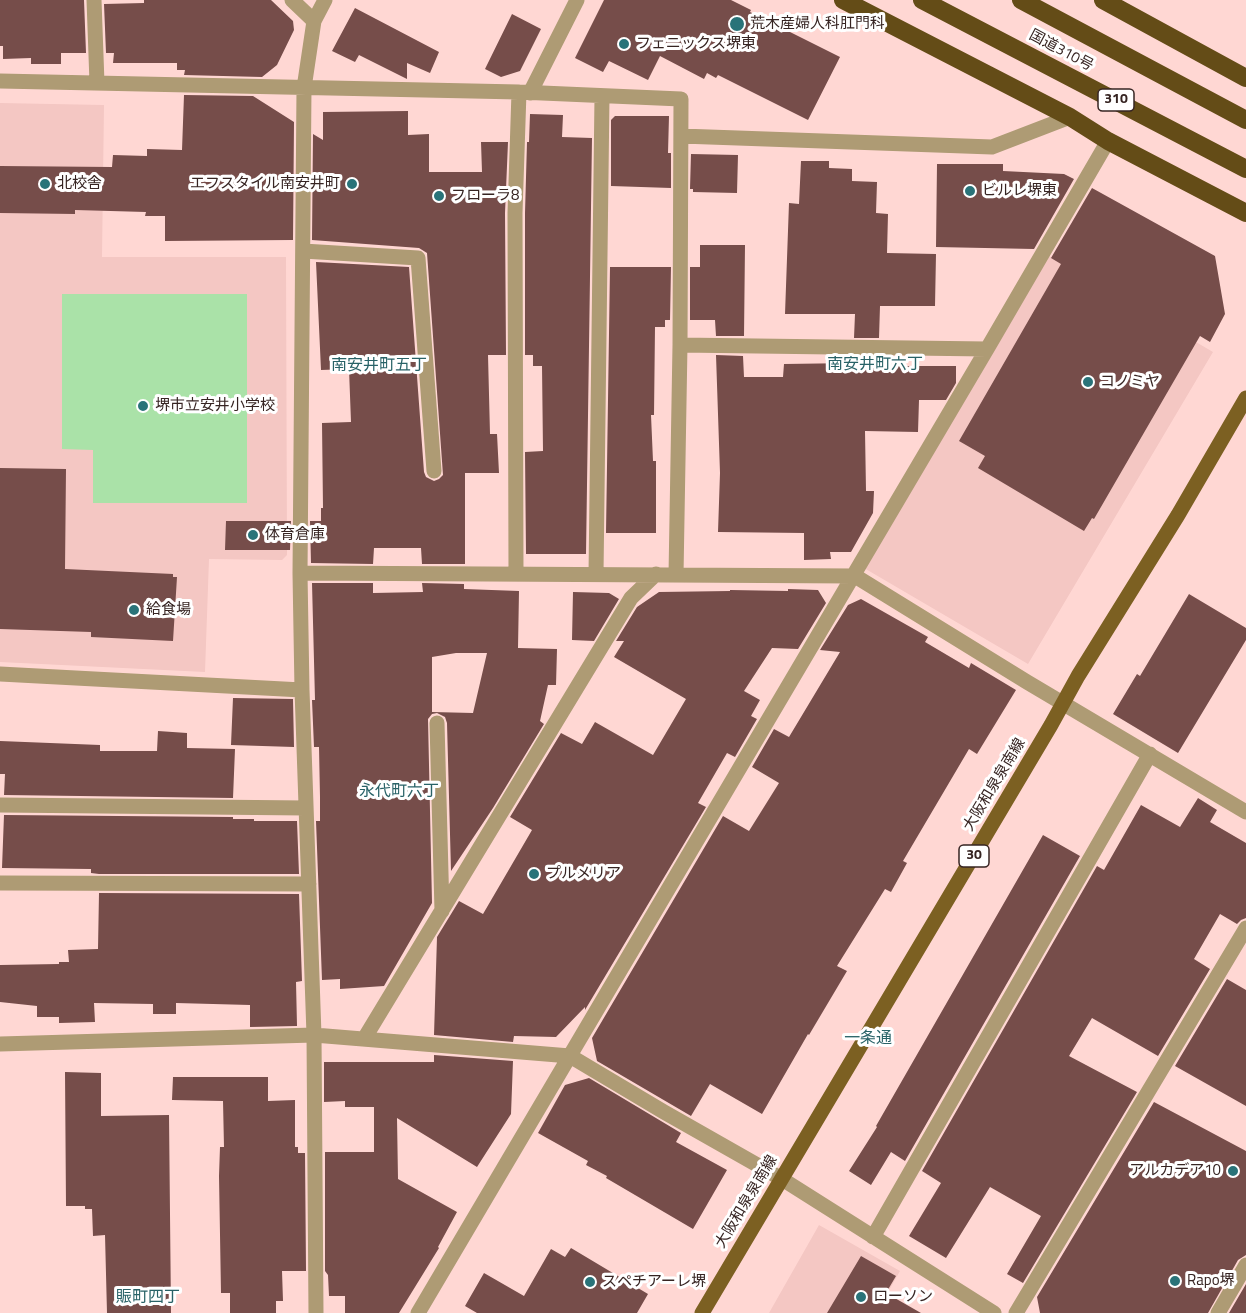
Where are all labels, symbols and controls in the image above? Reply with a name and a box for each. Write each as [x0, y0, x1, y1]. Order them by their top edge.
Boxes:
marker: 荒木産婦人科肛門科 [728, 15, 746, 33]
place label: 荒木産婦人科肛門科 [750, 15, 885, 33]
street label: 国道310号 [1026, 27, 1096, 75]
place label: フェニックス堺東 [636, 35, 756, 53]
marker: フェニックス堺東 [617, 37, 631, 51]
road number: 310 [1098, 89, 1134, 111]
place label: 北校舎 [57, 175, 102, 193]
place label: エフスタイル南安井町 [190, 175, 340, 193]
marker: 北校舎 [38, 177, 52, 191]
marker: エフスタイル南安井町 [345, 177, 359, 191]
place label: ビルレ堺東 [982, 182, 1057, 200]
marker: ビルレ堺東 [963, 184, 977, 198]
place label: フローラ8 [451, 187, 519, 205]
marker: フローラ8 [432, 189, 446, 203]
district label: 南安井町六丁 [827, 355, 923, 375]
district label: 南安井町五丁 [331, 356, 427, 376]
place label: コノミヤ [1100, 373, 1160, 391]
marker: コノミヤ [1081, 375, 1095, 389]
place label: 堺市立安井小学校 [155, 397, 275, 415]
marker: 堺市立安井小学校 [136, 399, 150, 413]
place label: 体育倉庫 [265, 526, 325, 544]
marker: 体育倉庫 [246, 528, 260, 542]
place label: 給食場 [146, 601, 191, 619]
marker: 給食場 [127, 603, 141, 617]
street label: 大阪和泉泉南線 [960, 735, 1030, 835]
district label: 永代町六丁 [359, 782, 439, 802]
road number: 30 [959, 845, 989, 867]
place label: プルメリア [546, 865, 621, 883]
marker: プルメリア [527, 867, 541, 881]
district label: 一条通 [844, 1029, 892, 1049]
street label: 大阪和泉泉南線 [712, 1152, 782, 1252]
place label: アルカデア10 [1129, 1162, 1221, 1180]
marker: アルカデア10 [1226, 1164, 1240, 1178]
place label: Rapo堺 [1187, 1272, 1235, 1290]
place label: スペチアーレ堺 [602, 1273, 706, 1291]
marker: Rapo堺 [1168, 1274, 1182, 1288]
marker: スペチアーレ堺 [583, 1275, 597, 1289]
district label: 賑町四丁 [116, 1288, 180, 1308]
place label: ローソン [873, 1288, 933, 1306]
marker: ローソン [854, 1290, 868, 1304]

